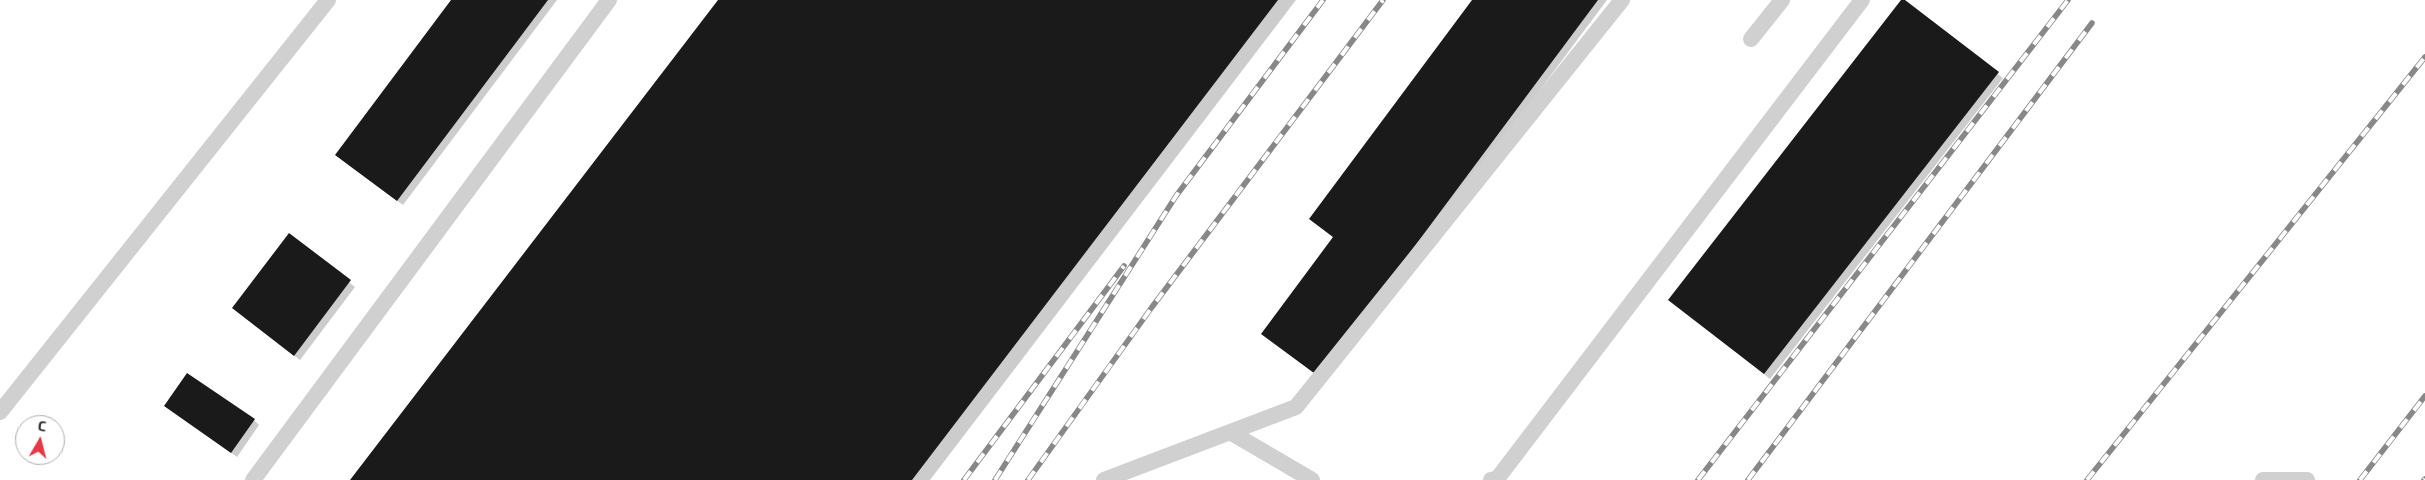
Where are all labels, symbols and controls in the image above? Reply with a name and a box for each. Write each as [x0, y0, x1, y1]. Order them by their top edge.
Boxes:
north arrow [15, 415, 65, 465]
text: С [37, 417, 47, 435]

